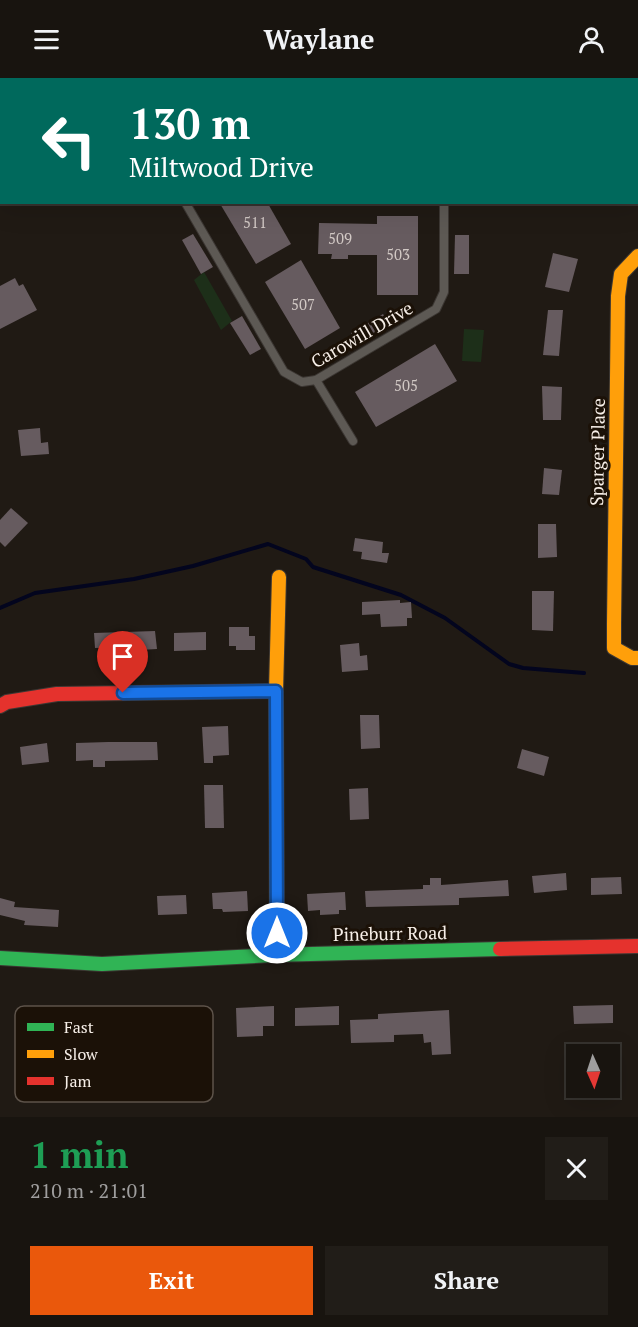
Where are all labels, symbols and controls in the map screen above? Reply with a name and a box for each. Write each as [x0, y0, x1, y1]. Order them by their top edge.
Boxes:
text: Waylane [263, 21, 375, 57]
icon: menu [30, 23, 63, 56]
icon: person [575, 23, 608, 56]
text: 130 m [129, 95, 250, 151]
icon: left [30, 102, 108, 180]
text: Miltwood Drive [129, 149, 314, 185]
house number: 511 [243, 212, 267, 232]
house number: 509 [328, 228, 352, 248]
house number: 503 [386, 244, 410, 264]
house number: 507 [291, 294, 315, 314]
street label: Carowill Drive [306, 295, 417, 373]
house number: 505 [394, 375, 418, 395]
street label: Sparger Place [584, 398, 610, 506]
pin [97, 631, 148, 693]
icon: arrive [106, 640, 139, 673]
position arrow [245, 901, 309, 965]
street label: Pineburr Road [333, 920, 447, 946]
legend [15, 1006, 213, 1102]
text: Fast [64, 1016, 94, 1038]
text: Slow [64, 1043, 98, 1065]
north arrow [566, 1044, 620, 1098]
map controls [566, 1044, 620, 1098]
text: Jam [64, 1070, 92, 1092]
text: 1 min [30, 1131, 128, 1178]
button: close [545, 1137, 608, 1200]
text: 210 m · 21:01 [30, 1177, 148, 1204]
button: Exit [30, 1246, 313, 1315]
button: Share [325, 1246, 608, 1315]

